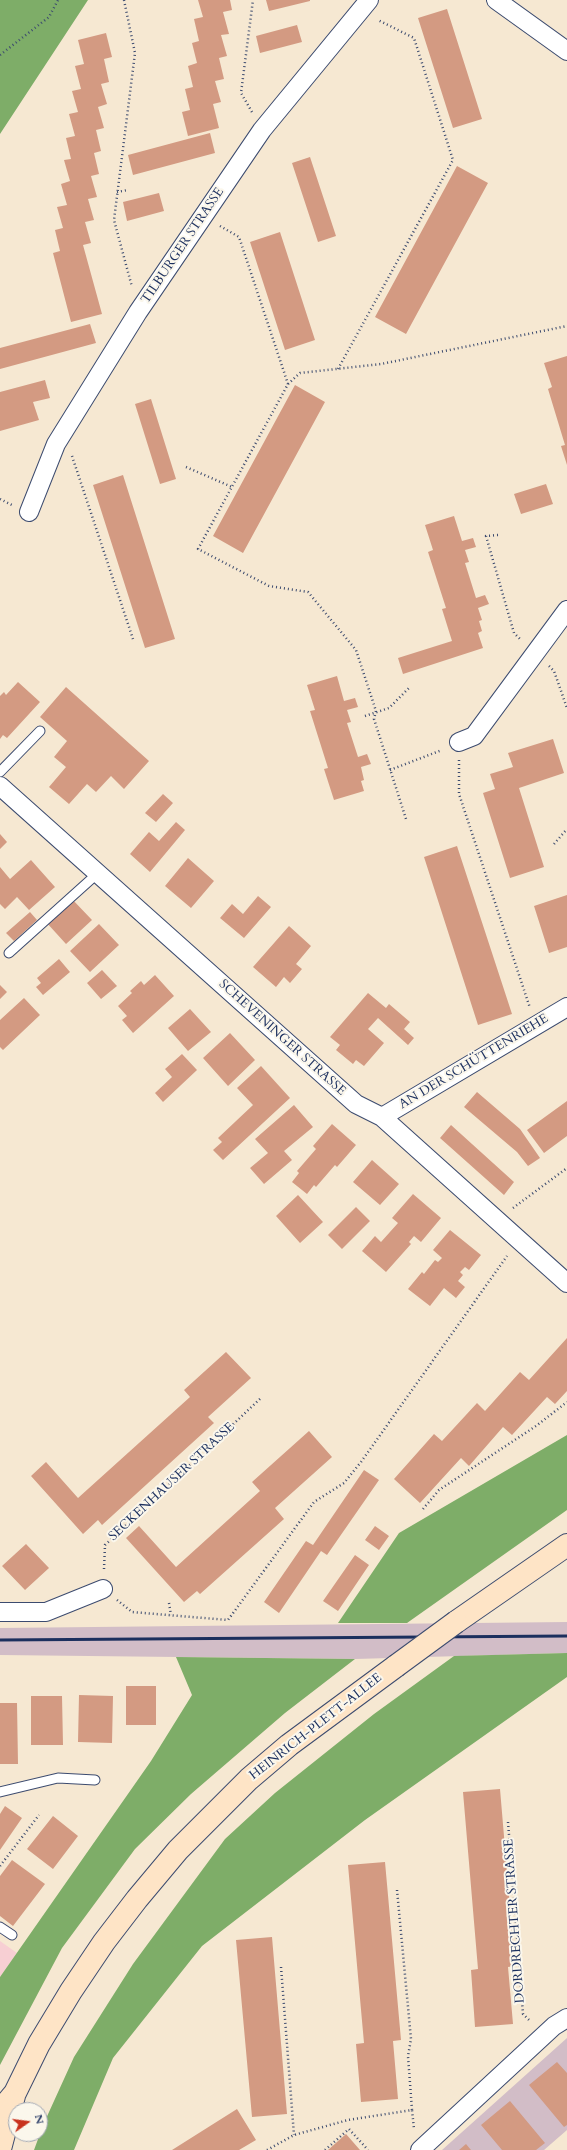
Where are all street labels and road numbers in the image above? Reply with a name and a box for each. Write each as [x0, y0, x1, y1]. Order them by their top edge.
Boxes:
street label: TILBURGER STRASSE [138, 185, 228, 307]
street label: SCHEVENINGER STRASSE [215, 977, 349, 1099]
street label: AN DER SCHÜTTENRIEHE [397, 1011, 551, 1113]
street label: SECKENHAUSER STRASSE [106, 1420, 238, 1544]
street label: HEINRICH-PLETT-ALLEE [247, 1670, 385, 1784]
street label: DORDRECHTER STRASSE [501, 1838, 529, 2004]

